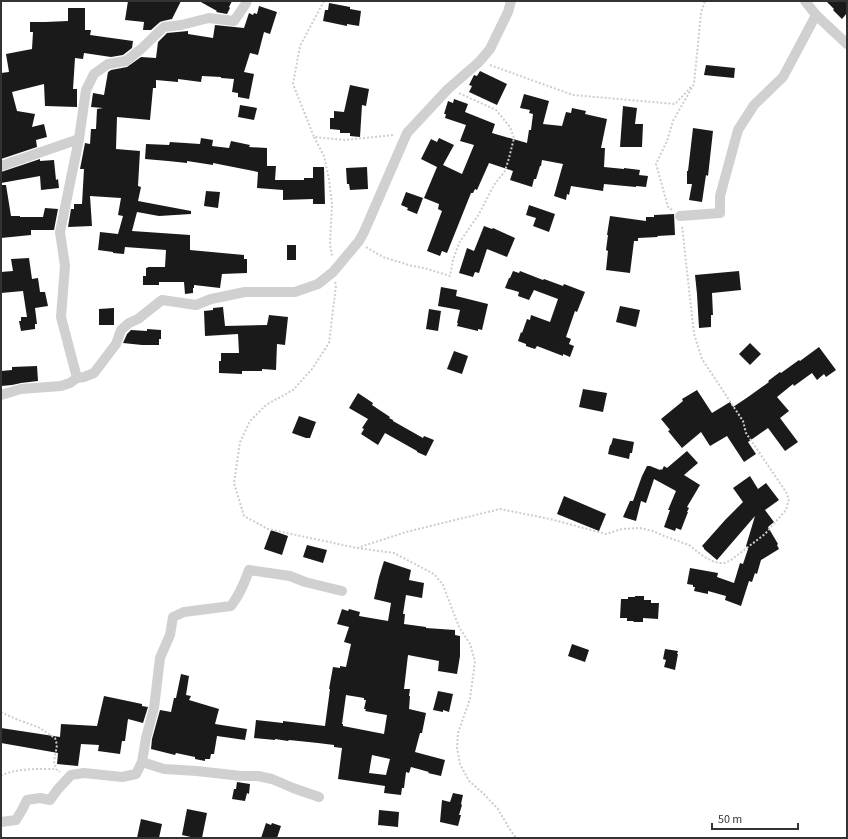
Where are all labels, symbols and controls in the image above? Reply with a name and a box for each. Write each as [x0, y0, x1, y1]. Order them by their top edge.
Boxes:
scale bar [712, 805, 798, 831]
text: 50 m [718, 811, 742, 828]

